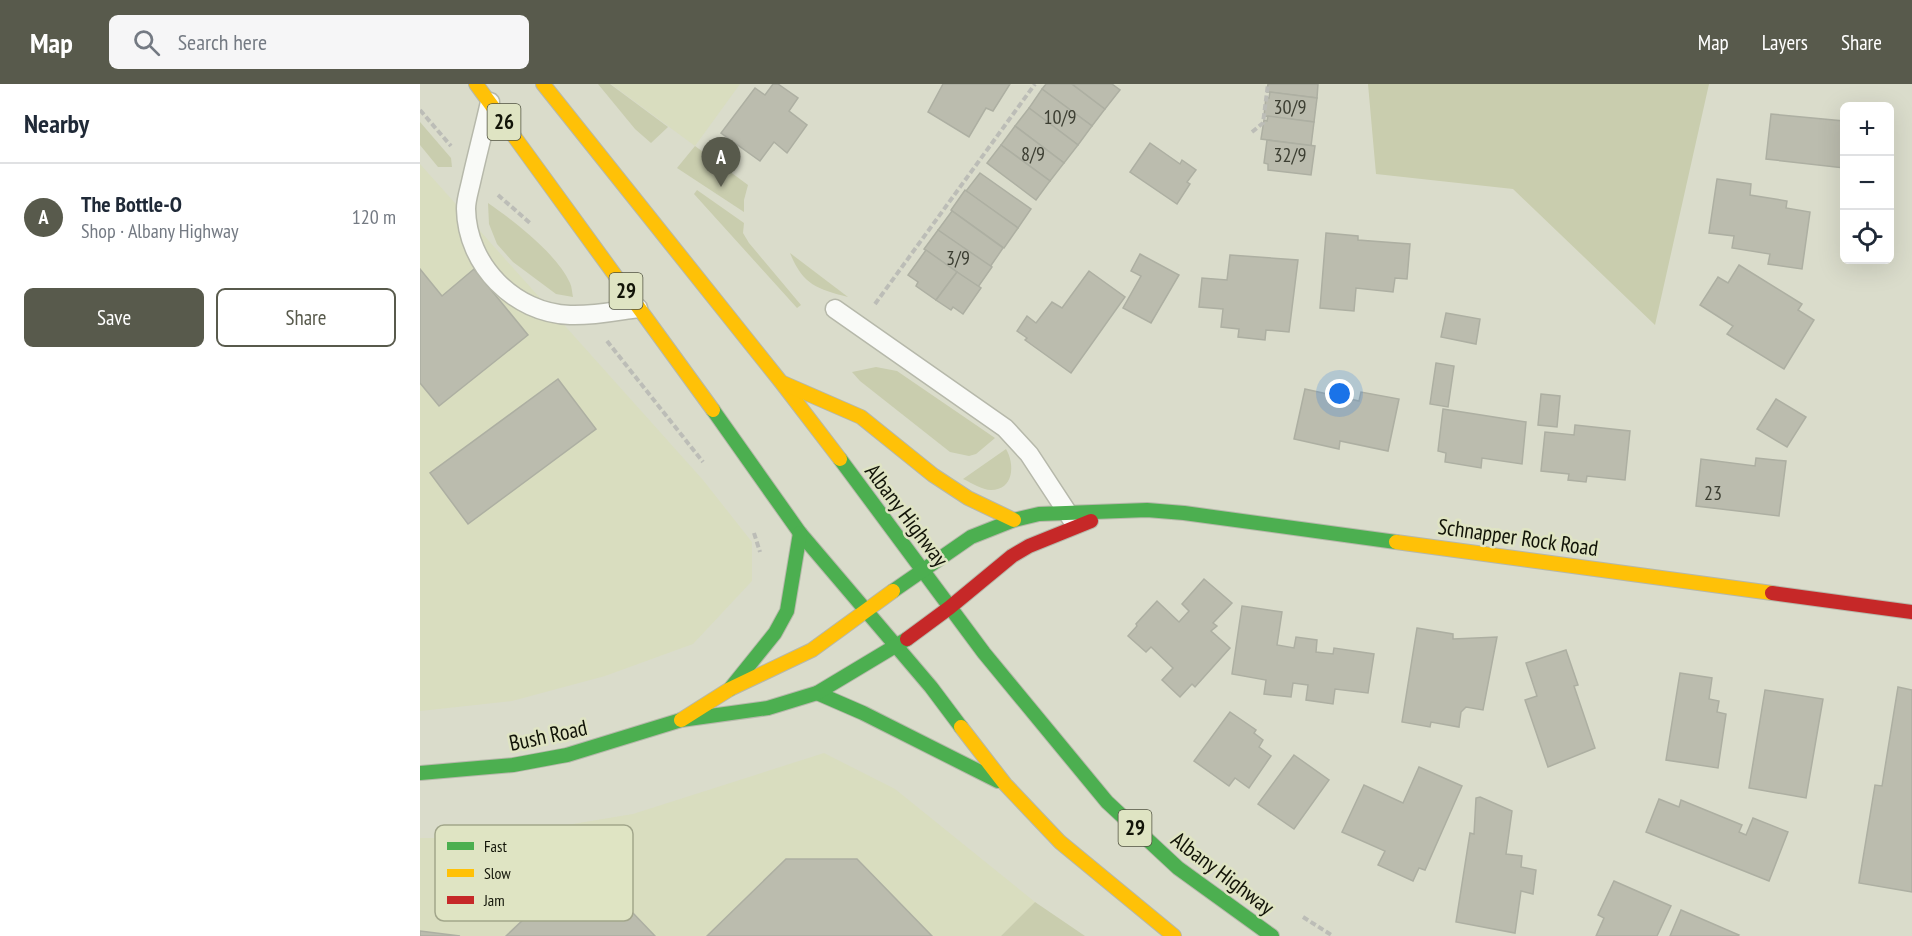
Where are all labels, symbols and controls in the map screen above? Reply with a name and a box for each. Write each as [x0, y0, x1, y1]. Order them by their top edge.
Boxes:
search box [109, 15, 529, 69]
text: Map [30, 24, 73, 61]
icon: search [130, 26, 163, 59]
text: Search here [178, 28, 267, 56]
text: Map [1698, 29, 1729, 56]
text: Layers [1762, 29, 1808, 56]
text: Share [1841, 29, 1882, 56]
house number: 30/9 [1274, 94, 1306, 120]
map controls [1840, 102, 1894, 264]
button: + [1840, 102, 1894, 156]
road number: 26 [488, 104, 520, 140]
house number: 10/9 [1044, 104, 1076, 130]
text: Nearby [24, 107, 89, 140]
pin: A [702, 138, 740, 187]
house number: 8/9 [1021, 141, 1045, 167]
house number: 32/9 [1274, 142, 1306, 168]
button: − [1840, 156, 1894, 210]
text: The Bottle-O [81, 190, 182, 218]
text: A [38, 204, 49, 230]
text: 120 m [352, 204, 396, 230]
button: locate [1840, 210, 1894, 264]
text: Shop · Albany Highway [81, 218, 238, 244]
house number: 3/9 [946, 245, 970, 271]
road number: 29 [610, 273, 642, 309]
button: Save [24, 288, 204, 347]
button: Share [216, 288, 396, 347]
your location [1325, 379, 1354, 408]
street label: Albany Highway [859, 458, 955, 573]
house number: 23 [1704, 480, 1722, 506]
street label: Schnapper Rock Road [1436, 512, 1600, 562]
street label: Bush Road [506, 713, 590, 757]
road number: 29 [1118, 810, 1152, 846]
legend [435, 825, 633, 921]
street label: Albany Highway [1166, 825, 1281, 921]
text: Fast [484, 836, 507, 856]
text: Slow [484, 863, 511, 883]
text: Jam [483, 890, 505, 910]

